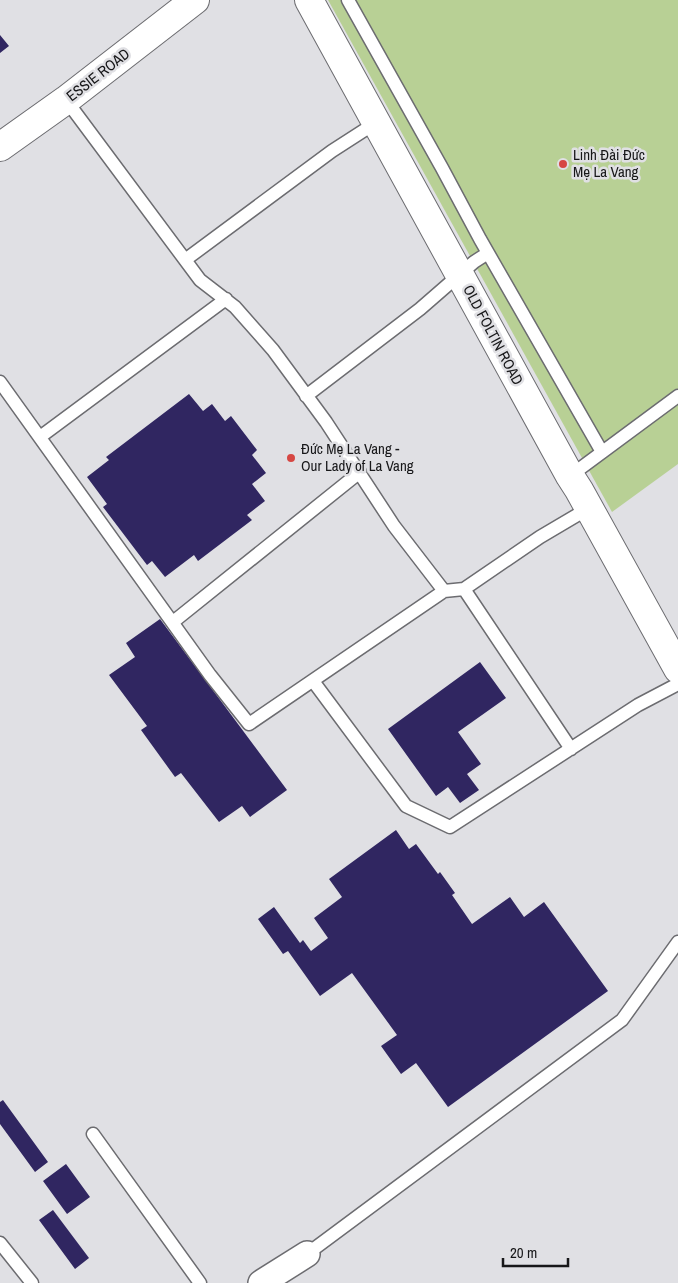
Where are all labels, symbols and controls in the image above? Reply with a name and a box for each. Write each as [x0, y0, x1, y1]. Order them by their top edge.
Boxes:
street label: ESSIE ROAD [62, 43, 134, 106]
place label: Linh Đài Đức Mẹ La Vang [573, 144, 645, 182]
marker: Linh Đài Đức Mẹ La Vang [557, 158, 569, 170]
street label: OLD FOLTIN ROAD [458, 281, 529, 389]
place label: Đức Mẹ La Vang - Our Lady of La Vang [301, 438, 414, 476]
marker: Đức Mẹ La Vang - Our Lady of La Vang [285, 452, 297, 464]
scale bar [503, 1236, 568, 1268]
text: 20 m [510, 1242, 537, 1263]

